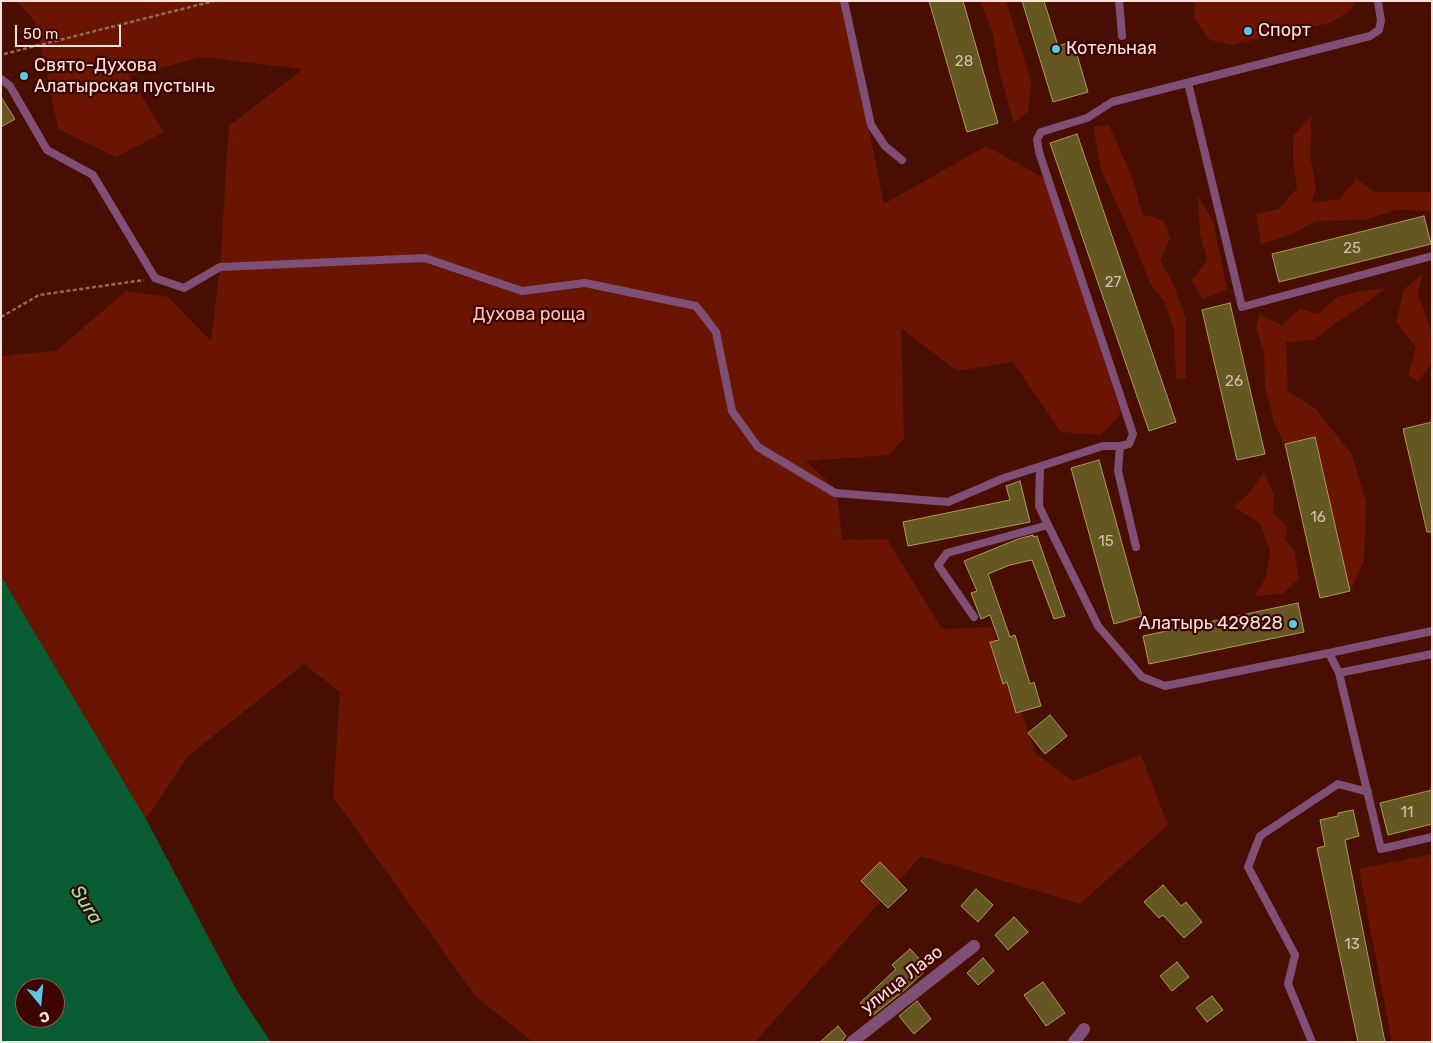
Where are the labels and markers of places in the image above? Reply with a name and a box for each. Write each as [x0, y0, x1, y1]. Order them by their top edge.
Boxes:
place label: Спорт [1258, 20, 1311, 42]
marker: Спорт [1242, 25, 1254, 37]
place label: Котельная [1066, 38, 1157, 60]
marker: Котельная [1050, 43, 1062, 55]
place label: Свято-Духова Алатырская пустынь [34, 55, 215, 98]
marker: Свято-Духова Алатырская пустынь [18, 70, 30, 82]
place label: Алатырь 429828 [1139, 613, 1283, 635]
marker: Алатырь 429828 [1287, 618, 1299, 630]

